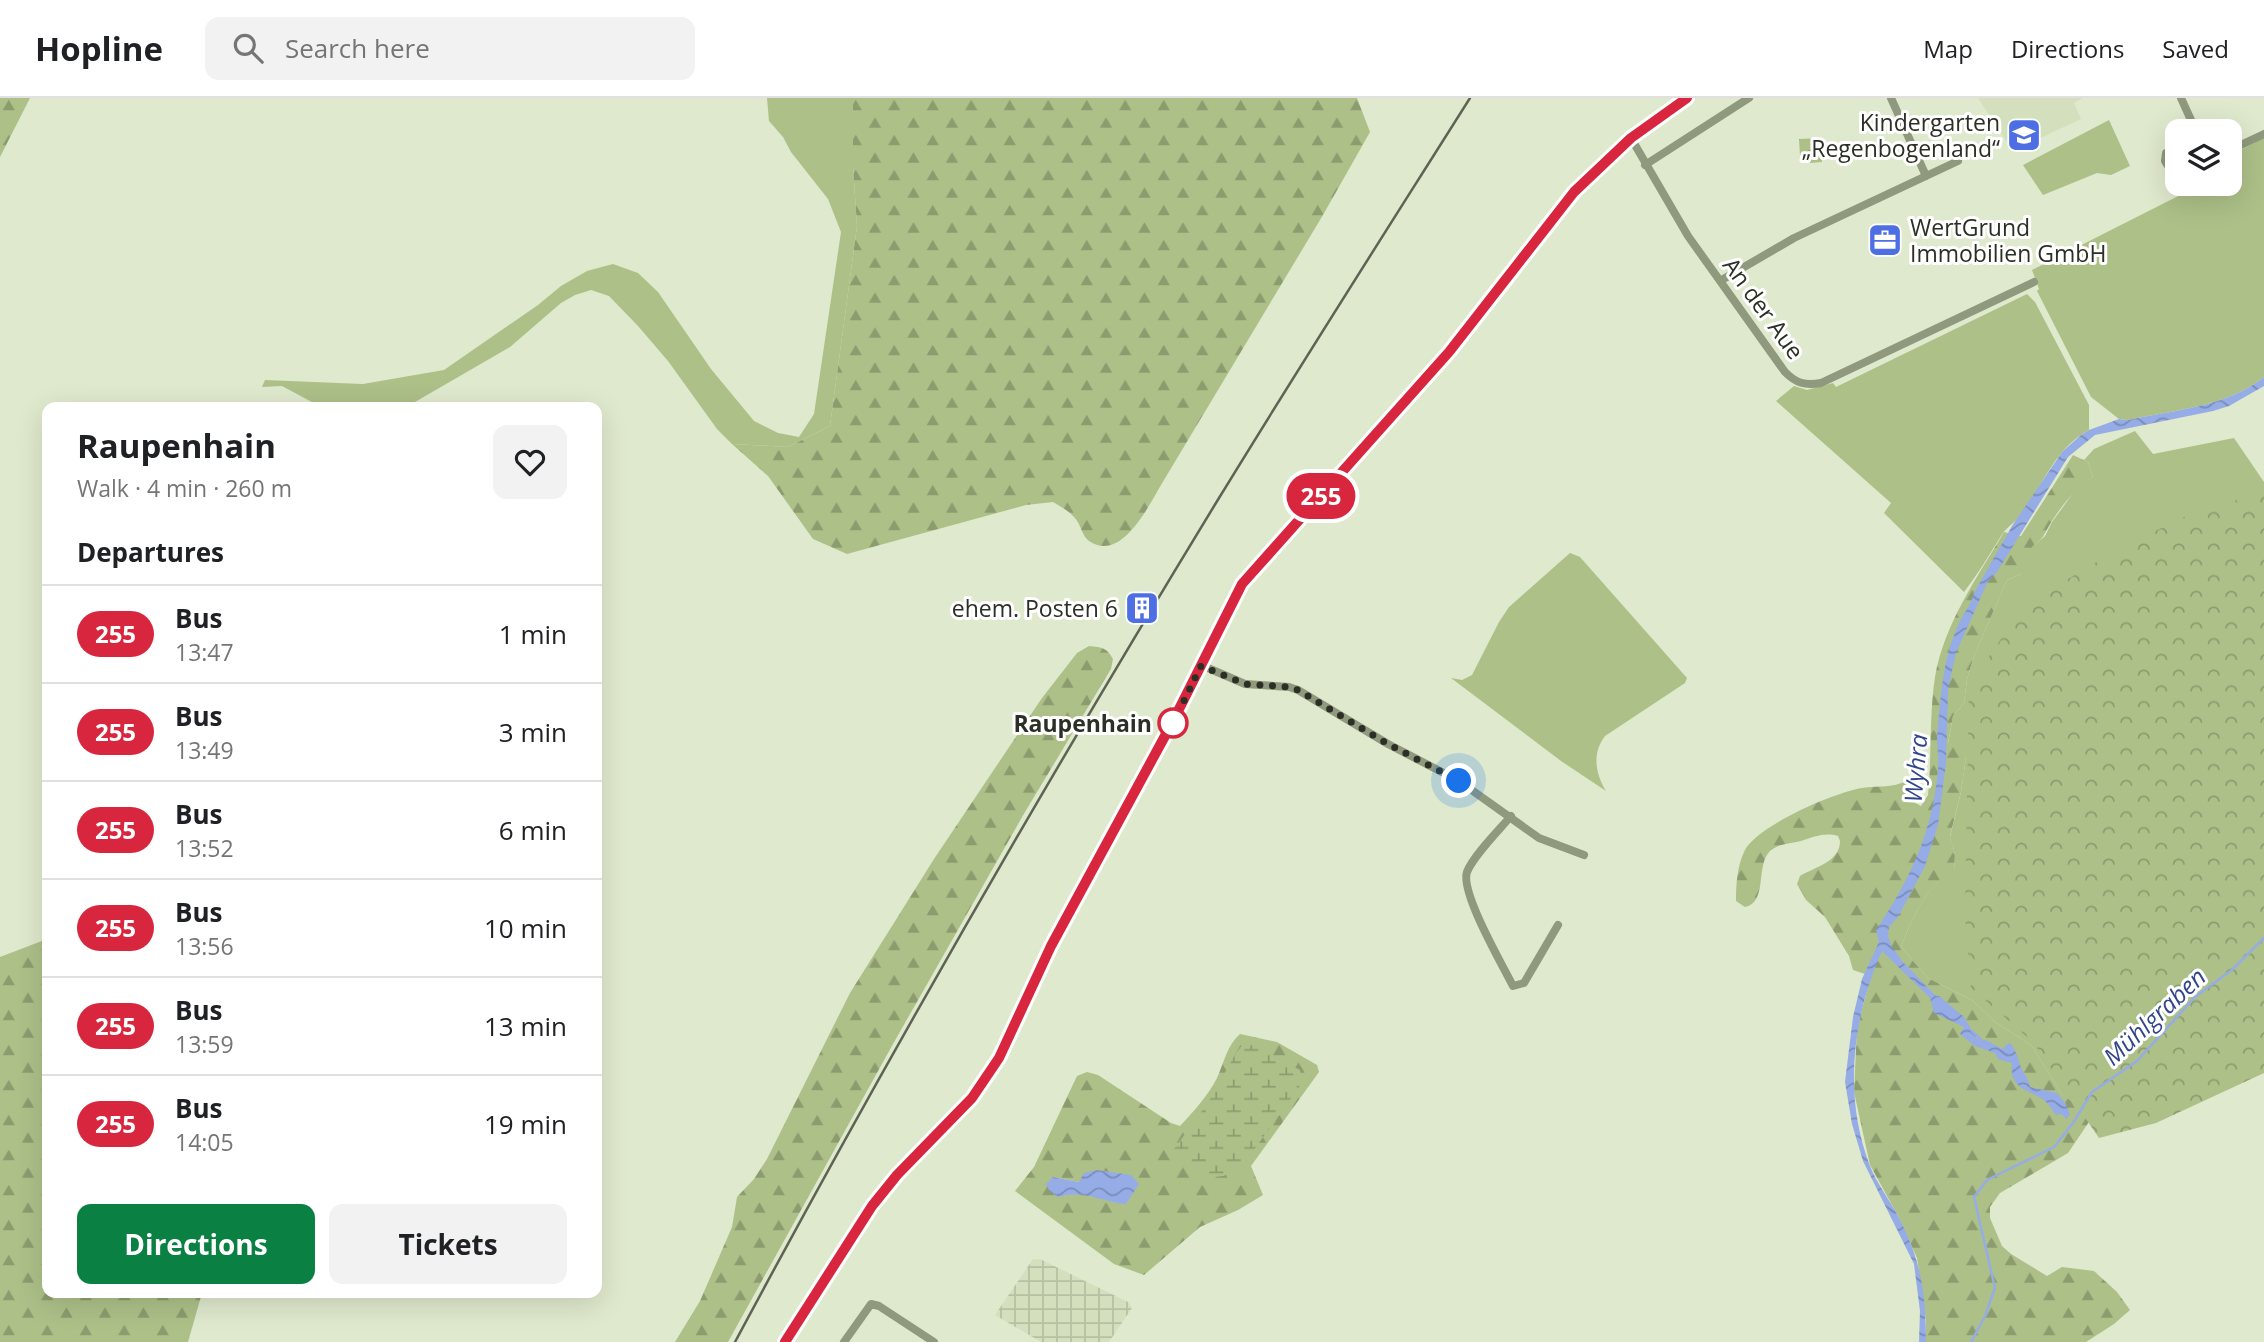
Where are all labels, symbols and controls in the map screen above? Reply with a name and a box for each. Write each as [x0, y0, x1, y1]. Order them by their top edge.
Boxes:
search box [205, 17, 695, 80]
text: Hopline [35, 26, 163, 71]
icon: search [229, 29, 267, 67]
text: Search here [285, 30, 430, 66]
text: Map [1923, 32, 1973, 65]
text: Directions [2011, 32, 2124, 65]
text: Saved [2162, 32, 2229, 65]
place label: Kindergarten „Regenbogenland“ [1802, 106, 2000, 164]
school or university icon: Kindergarten „Regenbogenland“ [2005, 116, 2043, 154]
map controls [2165, 119, 2242, 196]
button: layers [2165, 119, 2242, 196]
place label: WertGrund Immobilien GmbH [1910, 211, 2106, 269]
office icon: WertGrund Immobilien GmbH [1866, 221, 1904, 259]
street label: An der Aue [1716, 251, 1812, 365]
text: Raupenhain [77, 423, 276, 468]
button: heart [493, 425, 567, 499]
text: Walk · 4 min · 260 m [77, 472, 292, 504]
line badge: 255 [1281, 473, 1361, 519]
text: 255 [1300, 479, 1342, 512]
text: Departures [77, 534, 224, 570]
building icon: ehem. Posten 6 [1123, 589, 1161, 627]
place label: ehem. Posten 6 [952, 592, 1118, 624]
text: Bus [175, 600, 222, 636]
text: 1 min [499, 616, 567, 652]
text: 255 [95, 617, 136, 650]
text: 13:47 [175, 636, 234, 668]
text: Bus [175, 698, 222, 734]
place label: Raupenhain [1013, 707, 1152, 739]
marker: Raupenhain [1158, 708, 1188, 738]
text: 3 min [499, 714, 567, 750]
text: 255 [95, 715, 136, 748]
water label: Wyhra [1896, 732, 1934, 804]
text: 13:49 [175, 734, 234, 766]
your location [1441, 763, 1476, 798]
text: Bus [175, 796, 222, 832]
text: 6 min [499, 812, 567, 848]
text: 255 [95, 813, 136, 846]
text: 13:52 [175, 832, 234, 864]
text: Bus [175, 894, 222, 930]
text: 10 min [484, 910, 567, 946]
text: 255 [95, 911, 136, 944]
text: 13:56 [175, 930, 234, 962]
water label: Mühlgraben [2096, 960, 2212, 1072]
text: Bus [175, 992, 222, 1028]
text: 13 min [484, 1008, 567, 1044]
text: 255 [95, 1009, 136, 1042]
text: 13:59 [175, 1028, 234, 1060]
text: Bus [175, 1090, 222, 1126]
text: 19 min [484, 1106, 567, 1142]
text: 255 [95, 1107, 136, 1140]
text: 14:05 [175, 1126, 234, 1158]
button: Directions [77, 1204, 315, 1284]
button: Tickets [329, 1204, 567, 1284]

